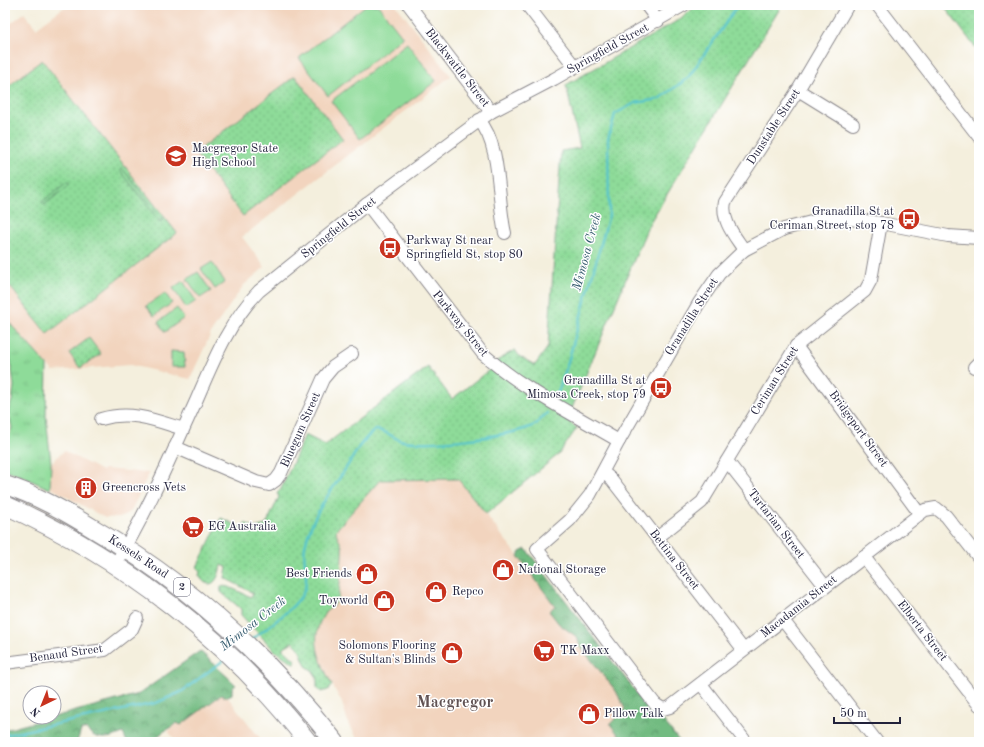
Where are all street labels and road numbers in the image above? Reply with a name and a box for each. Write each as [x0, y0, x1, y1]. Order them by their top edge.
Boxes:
street label: Springfield Street [565, 22, 651, 76]
street label: Blackwattle Street [423, 26, 491, 110]
street label: Dunstable Street [745, 87, 803, 167]
street label: Springfield Street [299, 195, 379, 261]
street label: Granadilla Street [663, 276, 721, 358]
street label: Parkway Street [430, 289, 490, 359]
street label: Ceriman Street [749, 344, 801, 418]
street label: Bridgeport Street [826, 389, 890, 469]
street label: Bluegum Street [279, 391, 323, 469]
street label: Tartarian Street [745, 487, 807, 561]
street label: Bettina Street [647, 528, 701, 592]
street label: Kessels Road [106, 533, 170, 581]
street label: Macadamia Street [759, 574, 839, 640]
road number: 2 [174, 578, 190, 596]
street label: Elberta Street [895, 598, 949, 664]
street label: Benaud Street [29, 643, 103, 665]

